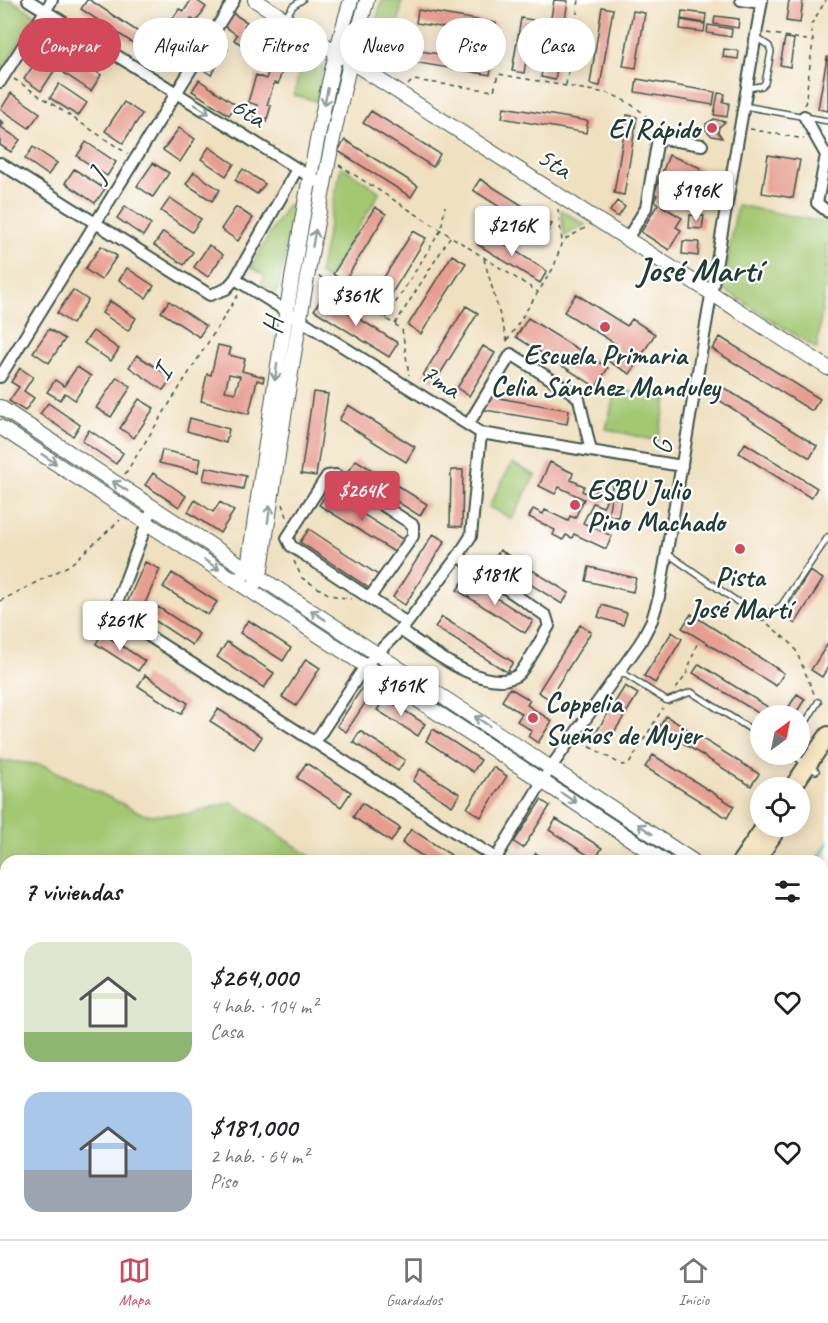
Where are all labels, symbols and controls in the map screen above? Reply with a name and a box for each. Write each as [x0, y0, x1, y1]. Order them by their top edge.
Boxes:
chip: Comprar [18, 18, 121, 72]
chip: Alquilar [133, 18, 228, 72]
chip: Filtros [240, 18, 328, 72]
chip: Nuevo [340, 18, 424, 72]
chip: Piso [436, 18, 506, 72]
chip: Casa [518, 18, 595, 72]
one-way arrow [320, 87, 331, 107]
street label: 6ta [225, 88, 274, 136]
one-way arrow [193, 104, 210, 116]
place label: El Rápido [608, 111, 703, 146]
marker: El Rápido [705, 121, 719, 135]
street label: 5ta [531, 138, 580, 187]
street label: J [78, 159, 116, 190]
pin: $196K [654, 171, 738, 222]
text: $196K [673, 178, 719, 203]
pin: $216K [470, 206, 554, 257]
text: $216K [489, 213, 535, 238]
one-way arrow [309, 229, 320, 249]
district label: José Martí [635, 248, 767, 291]
pin: $361K [314, 276, 398, 327]
text: $361K [333, 283, 379, 308]
street label: H [254, 311, 292, 337]
marker: Escuela Primaria Celia Sánchez Manduley [598, 320, 612, 334]
place label: Escuela Primaria Celia Sánchez Manduley [490, 337, 722, 405]
street label: I [144, 353, 182, 386]
street label: 7ma [414, 355, 469, 407]
one-way arrow [271, 361, 282, 381]
street label: G [643, 434, 680, 457]
one-way arrow [40, 453, 57, 465]
pin: $264K [320, 471, 404, 522]
place label: ESBU Julio Pino Machado [587, 472, 728, 539]
text: $264K [339, 478, 385, 503]
one-way arrow [112, 479, 129, 491]
marker: ESBU Julio Pino Machado [568, 498, 582, 512]
one-way arrow [264, 504, 275, 524]
marker: Pista José Martí [733, 542, 747, 556]
pin: $181K [453, 555, 537, 606]
one-way arrow [204, 559, 220, 571]
place label: Pista José Martí [687, 559, 797, 626]
text: $181K [472, 562, 518, 587]
pin: $261K [78, 601, 162, 652]
text: $261K [97, 608, 143, 633]
one-way arrow [310, 608, 327, 621]
pin: $161K [359, 666, 443, 717]
text: $161K [378, 673, 424, 698]
place label: Coppelia Sueños de Mujer [545, 685, 704, 752]
north arrow [750, 705, 810, 765]
map controls [750, 705, 810, 837]
marker: Coppelia Sueños de Mujer [526, 711, 540, 725]
one-way arrow [474, 715, 491, 727]
button: locate [750, 777, 810, 837]
one-way arrow [560, 793, 577, 805]
one-way arrow [636, 822, 653, 835]
text: 7 viviendas [24, 875, 121, 908]
icon: filters [771, 875, 804, 908]
text: $264,000 [210, 961, 298, 994]
icon: home [72, 966, 144, 1038]
icon: heart [771, 986, 804, 1019]
text: 4 hab. · 104 m² [210, 994, 317, 1019]
text: Casa [210, 1019, 243, 1044]
text: $181,000 [210, 1111, 297, 1144]
icon: home [72, 1116, 144, 1188]
icon: heart [771, 1136, 804, 1169]
text: 2 hab. · 64 m² [210, 1144, 308, 1169]
text: Piso [210, 1169, 237, 1194]
tab: Mapa [118, 1254, 151, 1310]
tab: Guardados [386, 1254, 442, 1310]
tab: Inicio [677, 1254, 710, 1310]

